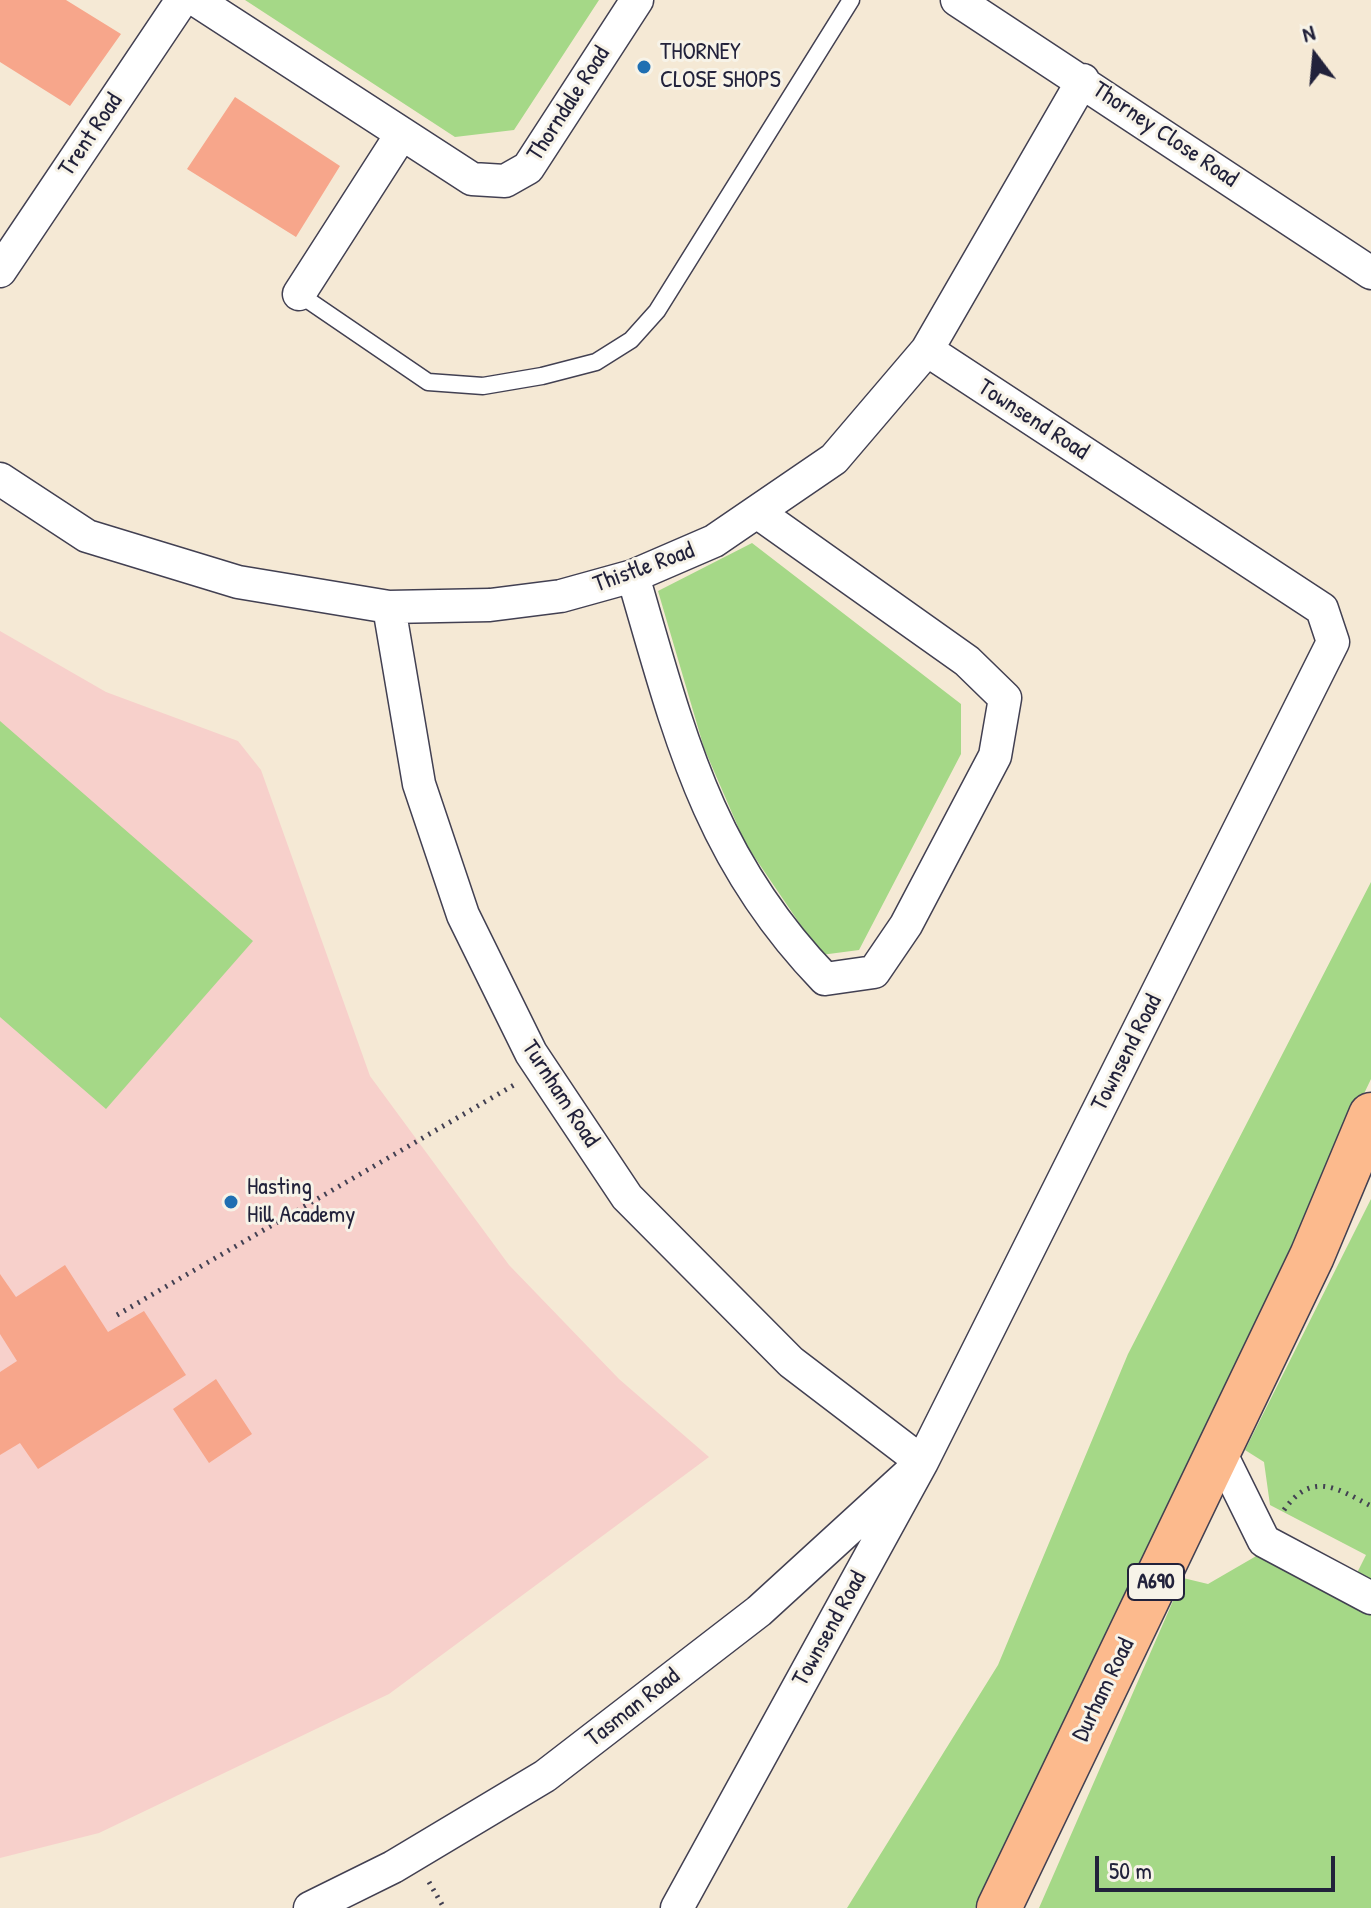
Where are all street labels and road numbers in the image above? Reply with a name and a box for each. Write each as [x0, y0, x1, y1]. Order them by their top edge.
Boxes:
street label: Thorndale Road [521, 41, 617, 167]
street label: Thorney Close Road [1087, 76, 1243, 194]
street label: Trent Road [53, 88, 129, 182]
street label: Townsend Road [972, 373, 1094, 467]
street label: Thistle Road [590, 537, 698, 599]
street label: Townsend Road [1085, 990, 1169, 1116]
street label: Turnham Road [515, 1035, 605, 1153]
road number: A690 [1128, 1564, 1184, 1600]
street label: Townsend Road [787, 1567, 873, 1691]
street label: Durham Road [1067, 1634, 1141, 1746]
street label: Tasman Road [580, 1662, 686, 1754]

